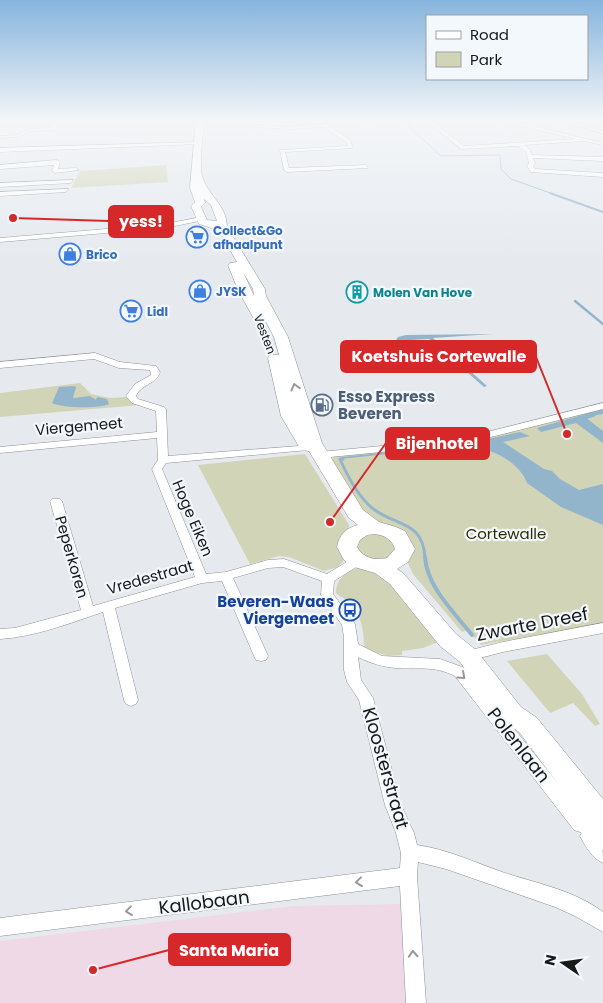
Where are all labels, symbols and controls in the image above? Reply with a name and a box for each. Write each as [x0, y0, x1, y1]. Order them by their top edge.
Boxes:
legend [426, 15, 588, 80]
text: Road [470, 24, 509, 45]
text: Park [470, 49, 502, 70]
callout: yess! [109, 206, 173, 237]
text: yess! [118, 210, 163, 233]
place label: Collect&Go afhaalpunt [213, 222, 283, 253]
supermarket icon: Collect&Go afhaalpunt [185, 225, 209, 249]
shop icon: Brico [58, 242, 82, 266]
place label: Brico [86, 246, 118, 263]
shop icon: JYSK [188, 279, 212, 303]
building icon: Molen Van Hove [345, 280, 369, 304]
place label: JYSK [216, 283, 247, 300]
place label: Molen Van Hove [373, 284, 473, 301]
supermarket icon: Lidl [119, 299, 143, 323]
place label: Lidl [147, 303, 168, 320]
street label: Vesten [250, 312, 280, 356]
callout: Koetshuis Cortewalle [341, 341, 536, 372]
text: Koetshuis Cortewalle [352, 345, 527, 368]
one-way arrow [291, 383, 301, 391]
place label: Esso Express Beveren [338, 386, 435, 424]
fuel station icon: Esso Express Beveren [310, 393, 334, 417]
street label: Viergemeet [34, 412, 124, 440]
callout: Bijenhotel [386, 428, 489, 459]
text: Bijenhotel [396, 432, 478, 455]
street label: Hoge Eiken [167, 476, 219, 560]
street label: Peperkoren [50, 513, 94, 601]
park label: Cortewalle [466, 523, 546, 544]
street label: Vredestraat [104, 555, 196, 599]
place label: Beveren-Waas Viergemeet [217, 591, 334, 629]
bus stop icon: Beveren-Waas Viergemeet [338, 598, 362, 622]
street label: Zwarte Dreef [474, 601, 590, 647]
one-way arrow [457, 670, 466, 679]
street label: Polenlaan [482, 702, 556, 788]
street label: Kloosterstraat [357, 704, 415, 832]
one-way arrow [355, 876, 363, 887]
street label: Kallobaan [157, 884, 251, 920]
one-way arrow [124, 906, 133, 916]
callout: Santa Maria [169, 934, 290, 965]
north arrow [538, 938, 588, 988]
text: Santa Maria [179, 939, 279, 962]
one-way arrow [408, 950, 419, 958]
text: N [539, 953, 561, 967]

